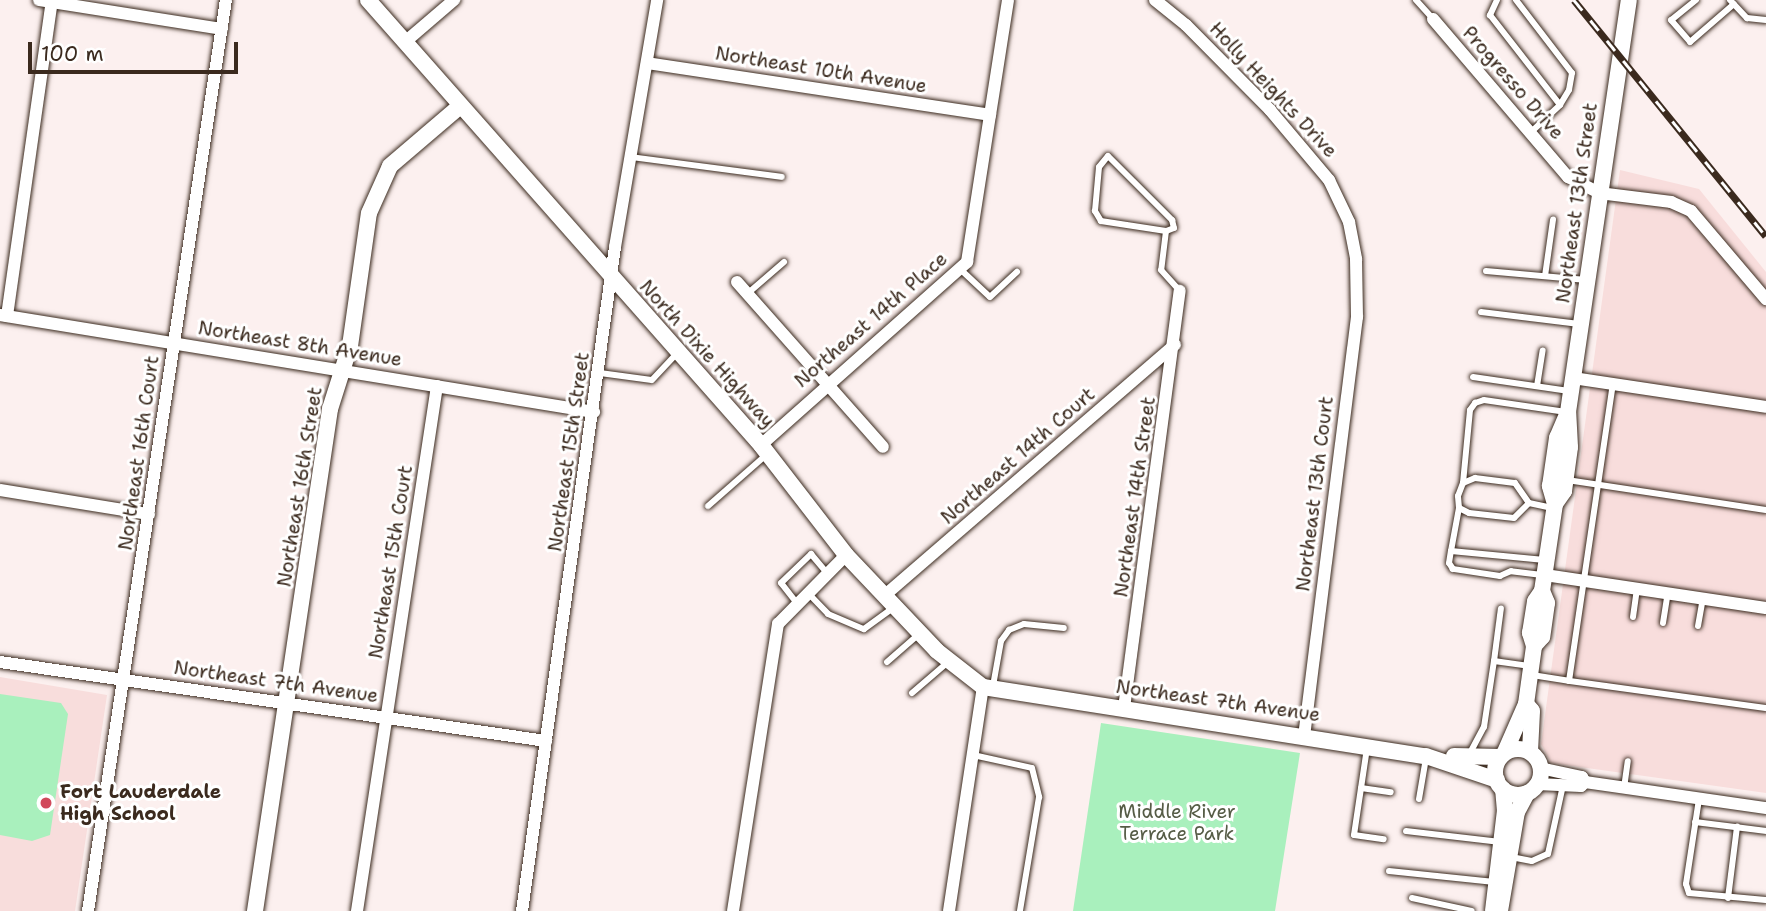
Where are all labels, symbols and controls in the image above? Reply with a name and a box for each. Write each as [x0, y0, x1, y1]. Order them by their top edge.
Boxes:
street label: Holly Heights Drive [1204, 18, 1342, 162]
street label: Progresso Drive [1458, 22, 1568, 144]
scale bar [32, 28, 242, 72]
text: 100 m [41, 40, 104, 68]
street label: Northeast 10th Avenue [714, 42, 928, 98]
street label: Northeast 13th Street [1552, 101, 1602, 305]
street label: Northeast 14th Place [790, 247, 952, 393]
street label: North Dixie Highway [635, 275, 779, 433]
street label: Northeast 8th Avenue [196, 317, 404, 371]
street label: Northeast 15th Street [544, 351, 594, 553]
street label: Northeast 16th Court [114, 354, 164, 552]
street label: Northeast 14th Court [936, 383, 1100, 529]
street label: Northeast 16th Street [273, 385, 327, 589]
street label: Northeast 14th Street [1110, 395, 1160, 599]
street label: Northeast 13th Court [1292, 395, 1338, 593]
street label: Northeast 15th Court [364, 464, 418, 660]
street label: Northeast 7th Avenue [172, 656, 380, 708]
street label: Northeast 7th Avenue [1114, 675, 1322, 727]
place label: Fort Lauderdale High School [60, 781, 221, 825]
marker: Fort Lauderdale High School [38, 795, 54, 811]
park label: Middle River Terrace Park [1118, 801, 1236, 845]

